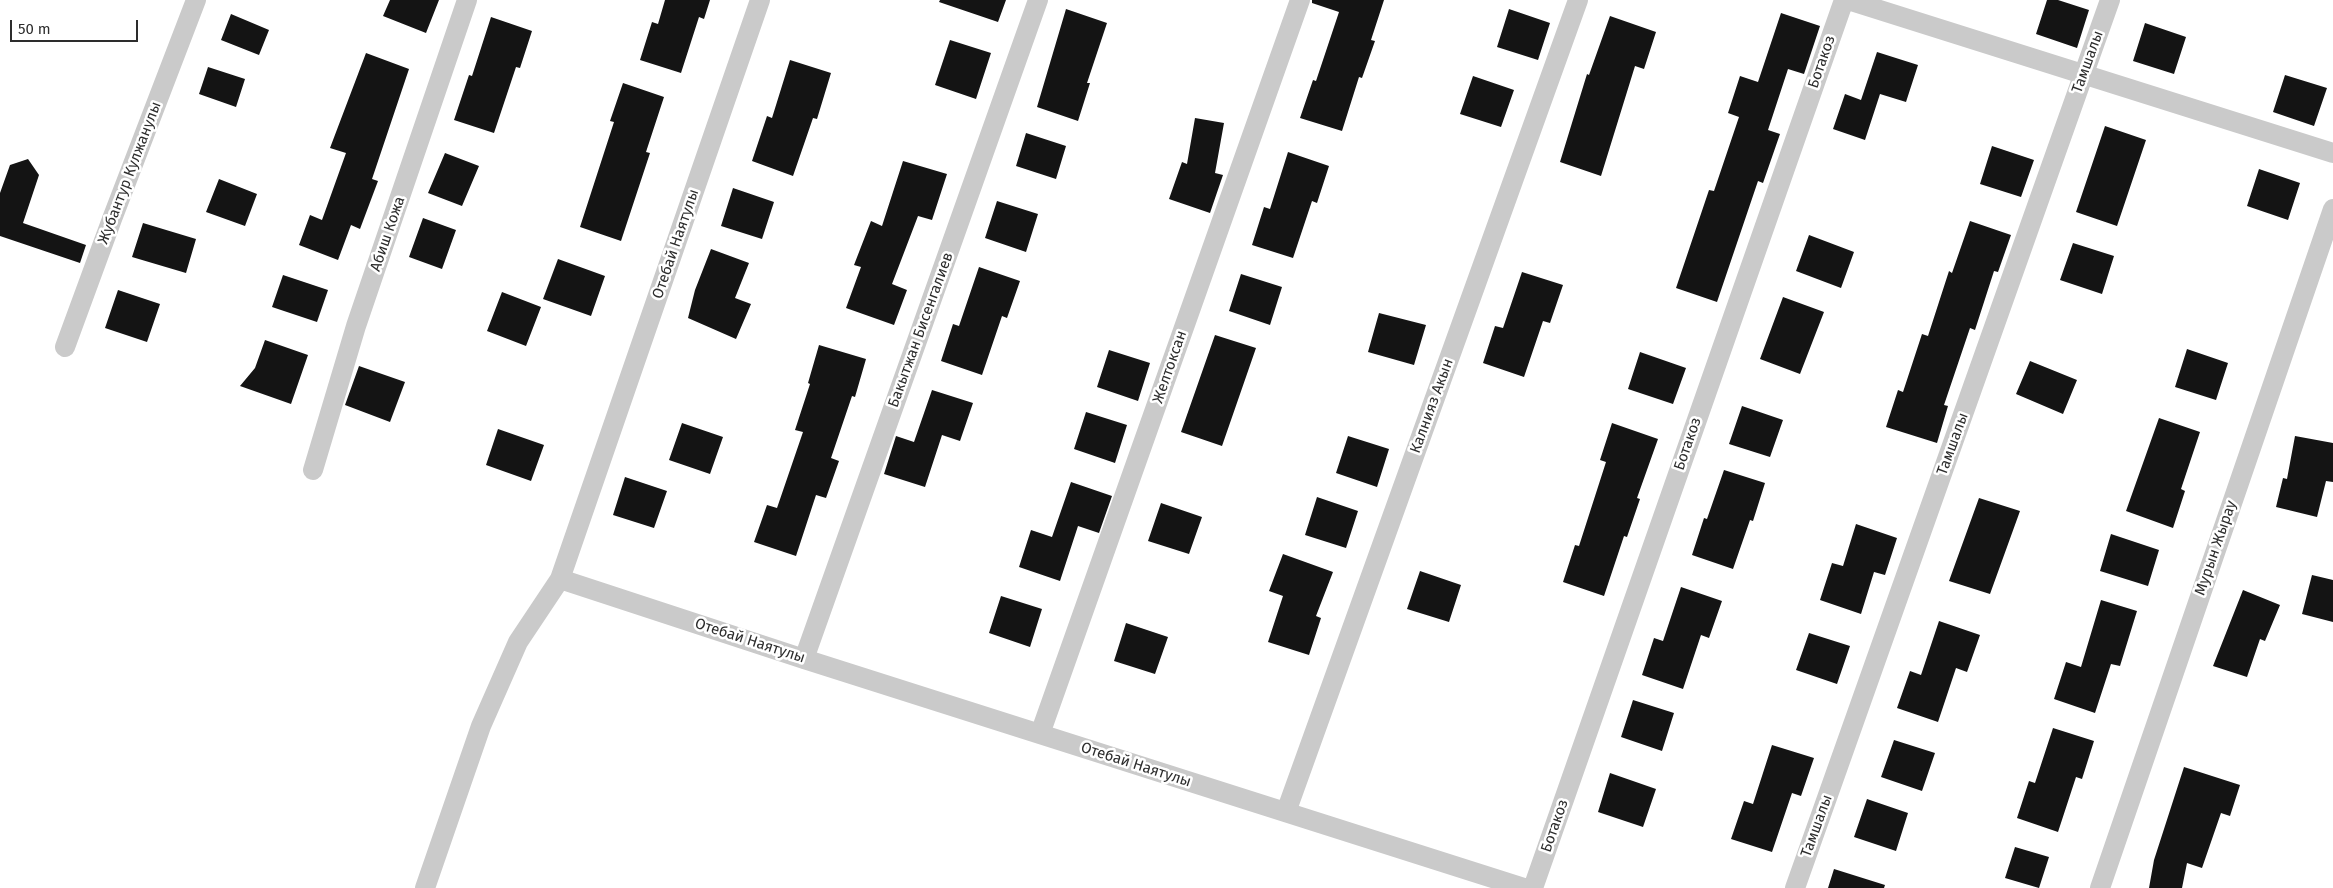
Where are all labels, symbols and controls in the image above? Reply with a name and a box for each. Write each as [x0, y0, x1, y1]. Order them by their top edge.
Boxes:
scale bar [12, 10, 140, 42]
text: 50 m [18, 20, 51, 38]
street label: Тамшалы [2068, 28, 2108, 96]
street label: Ботакоз [1805, 33, 1839, 91]
street label: Жубантур Кулжанулы [95, 99, 165, 247]
street label: Отебай Наятулы [649, 187, 703, 301]
street label: Абиш Кожа [367, 194, 409, 274]
street label: Бакытжан Бисенгалиев [885, 250, 957, 410]
street label: Желтоксан [1149, 328, 1191, 406]
street label: Калнияз Акын [1407, 356, 1457, 456]
street label: Тамшалы [1933, 410, 1973, 478]
street label: Ботакоз [1671, 415, 1705, 473]
street label: Мурын Жырау [2191, 498, 2241, 598]
street label: Отебай Наятулы [693, 615, 807, 667]
street label: Отебай Наятулы [1079, 739, 1193, 791]
street label: Тамшалы [1797, 792, 1837, 860]
street label: Ботакоз [1538, 797, 1572, 855]

